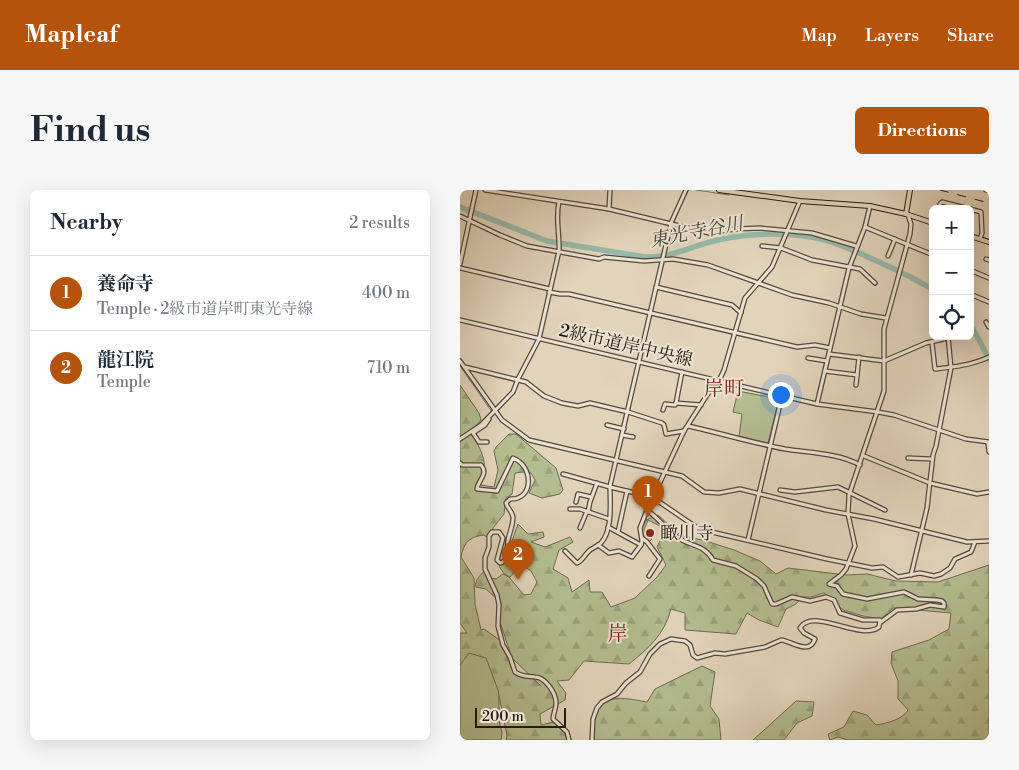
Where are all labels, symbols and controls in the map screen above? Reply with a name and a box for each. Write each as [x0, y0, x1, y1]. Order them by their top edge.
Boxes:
text: Mapleaf [25, 20, 118, 50]
text: Map [802, 24, 837, 47]
text: Layers [865, 24, 919, 47]
text: Share [947, 24, 994, 47]
button: Directions [855, 107, 989, 154]
text: Find us [30, 109, 150, 152]
map controls [929, 205, 974, 340]
button: + [929, 205, 974, 250]
text: Nearby [50, 210, 123, 236]
water label: 東光寺谷川 [647, 211, 747, 253]
text: 2 results [349, 213, 410, 233]
button: − [929, 250, 974, 295]
text: 養命寺 [97, 272, 154, 296]
text: 1 [62, 283, 70, 303]
text: 400 m [362, 283, 410, 303]
button: locate [929, 295, 974, 340]
text: Temple · 2級市道岸町東光寺線 [97, 299, 313, 319]
street label: 2級市道岸中央線 [557, 319, 695, 372]
text: 龍江院 [97, 348, 154, 372]
text: 2 [61, 358, 71, 378]
text: 710 m [367, 358, 410, 378]
text: Temple [97, 372, 151, 392]
district label: 岸町 [704, 377, 744, 402]
your location [768, 382, 794, 408]
pin: 1 [632, 476, 664, 517]
place label: 瞰川寺 [660, 522, 714, 545]
marker: 瞰川寺 [644, 527, 656, 539]
pin: 2 [502, 539, 534, 580]
district label: 岸 [608, 622, 628, 647]
scale bar [475, 705, 566, 728]
text: 200 m [482, 708, 524, 726]

